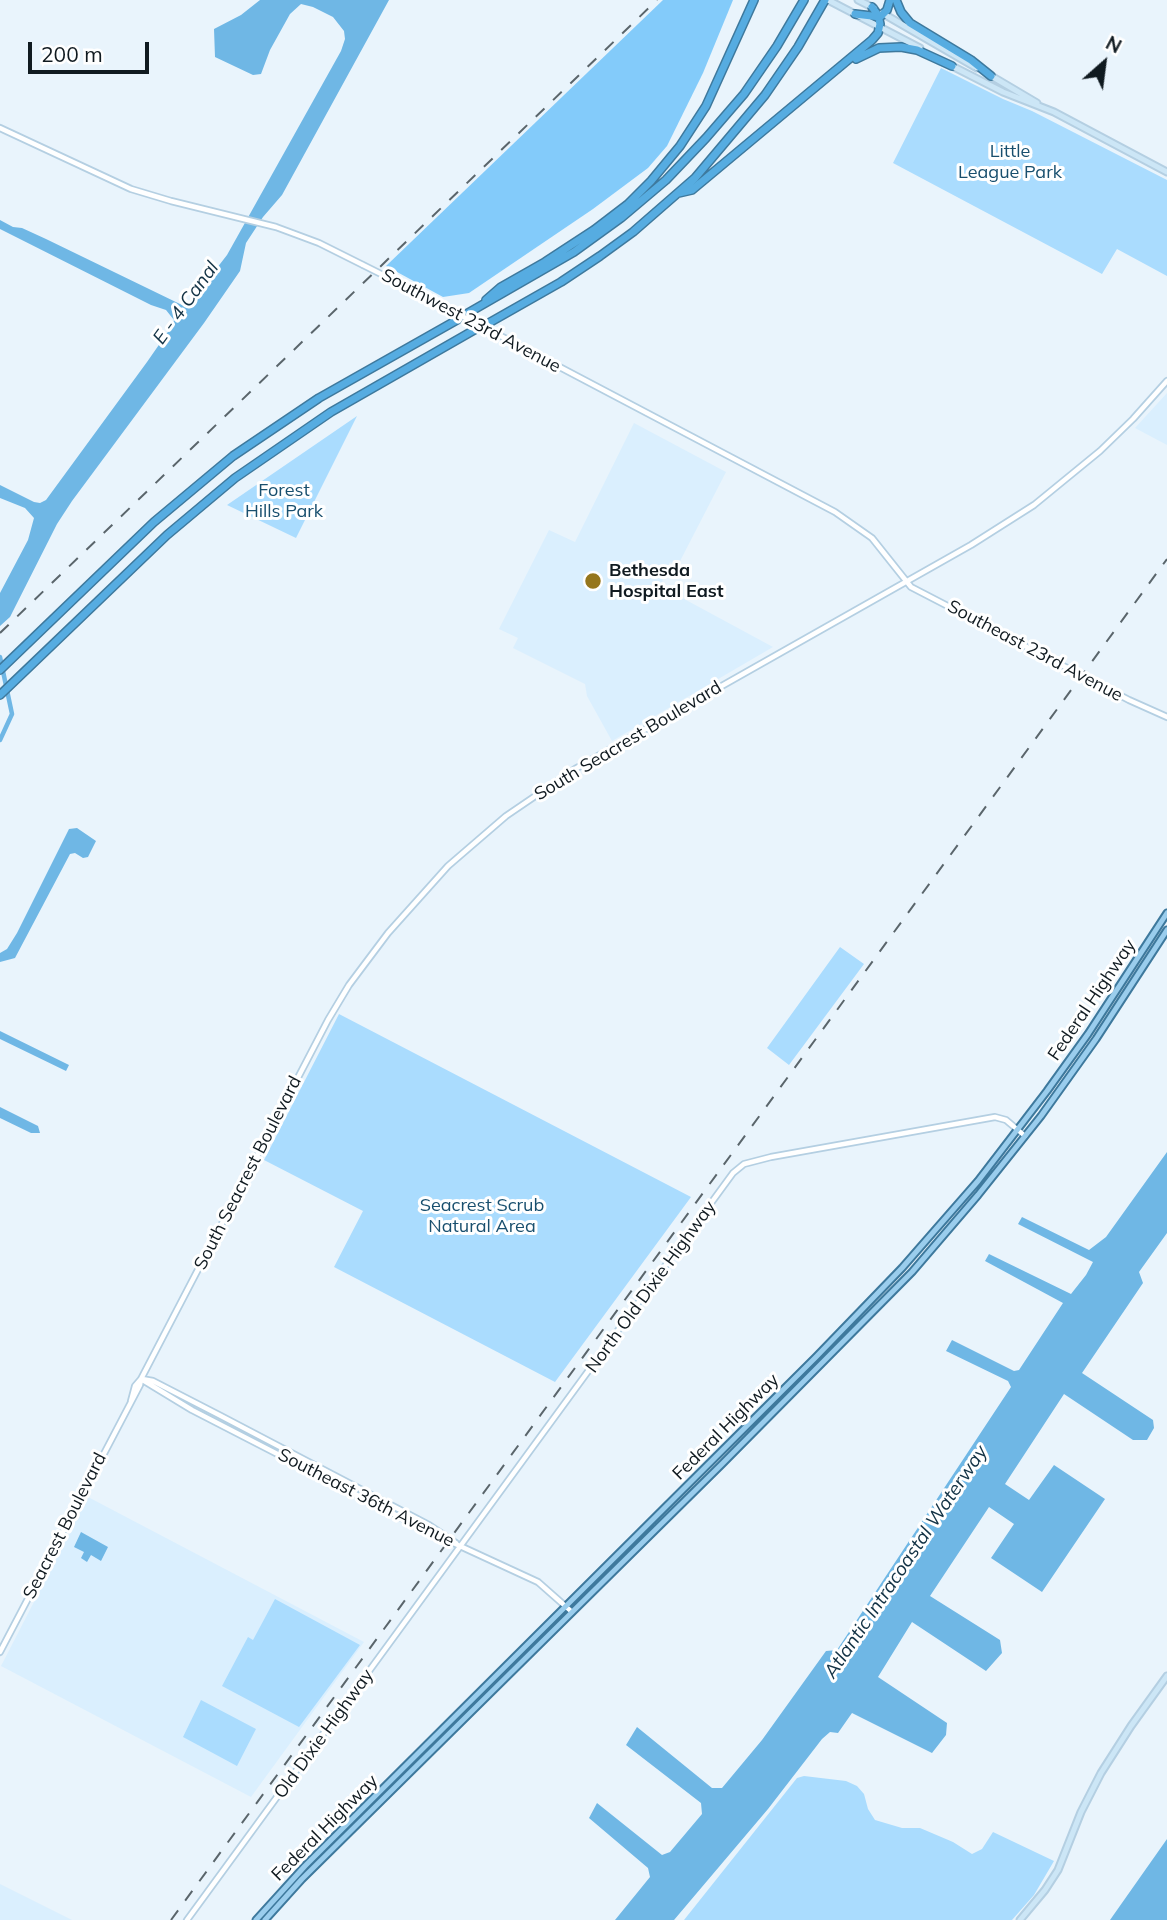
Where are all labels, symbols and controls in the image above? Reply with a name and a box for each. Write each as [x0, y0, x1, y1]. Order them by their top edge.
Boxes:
scale bar [32, 28, 152, 72]
north arrow [1069, 28, 1139, 98]
text: N [1102, 30, 1126, 58]
text: 200 m [41, 41, 103, 67]
park label: Little League Park [958, 141, 1062, 184]
water label: E - 4 Canal [148, 257, 224, 349]
street label: Southwest 23rd Avenue [378, 265, 564, 377]
park label: Forest Hills Park [245, 480, 323, 522]
place label: Bethesda Hospital East [609, 560, 724, 602]
marker: Bethesda Hospital East [583, 571, 603, 591]
street label: Southeast 23rd Avenue [944, 596, 1126, 706]
street label: South Seacrest Boulevard [531, 677, 725, 805]
street label: Federal Highway [1043, 935, 1141, 1065]
street label: South Seacrest Boulevard [190, 1073, 306, 1273]
park label: Seacrest Scrub Natural Area [420, 1195, 544, 1238]
street label: North Old Dixie Highway [581, 1197, 721, 1377]
street label: Federal Highway [668, 1369, 784, 1485]
water label: Atlantic Intracoastal Waterway [819, 1441, 993, 1683]
street label: Southeast 36th Avenue [274, 1444, 458, 1552]
street label: Seacrest Boulevard [19, 1449, 111, 1603]
street label: Old Dixie Highway [270, 1665, 378, 1803]
street label: Federal Highway [267, 1770, 383, 1886]

